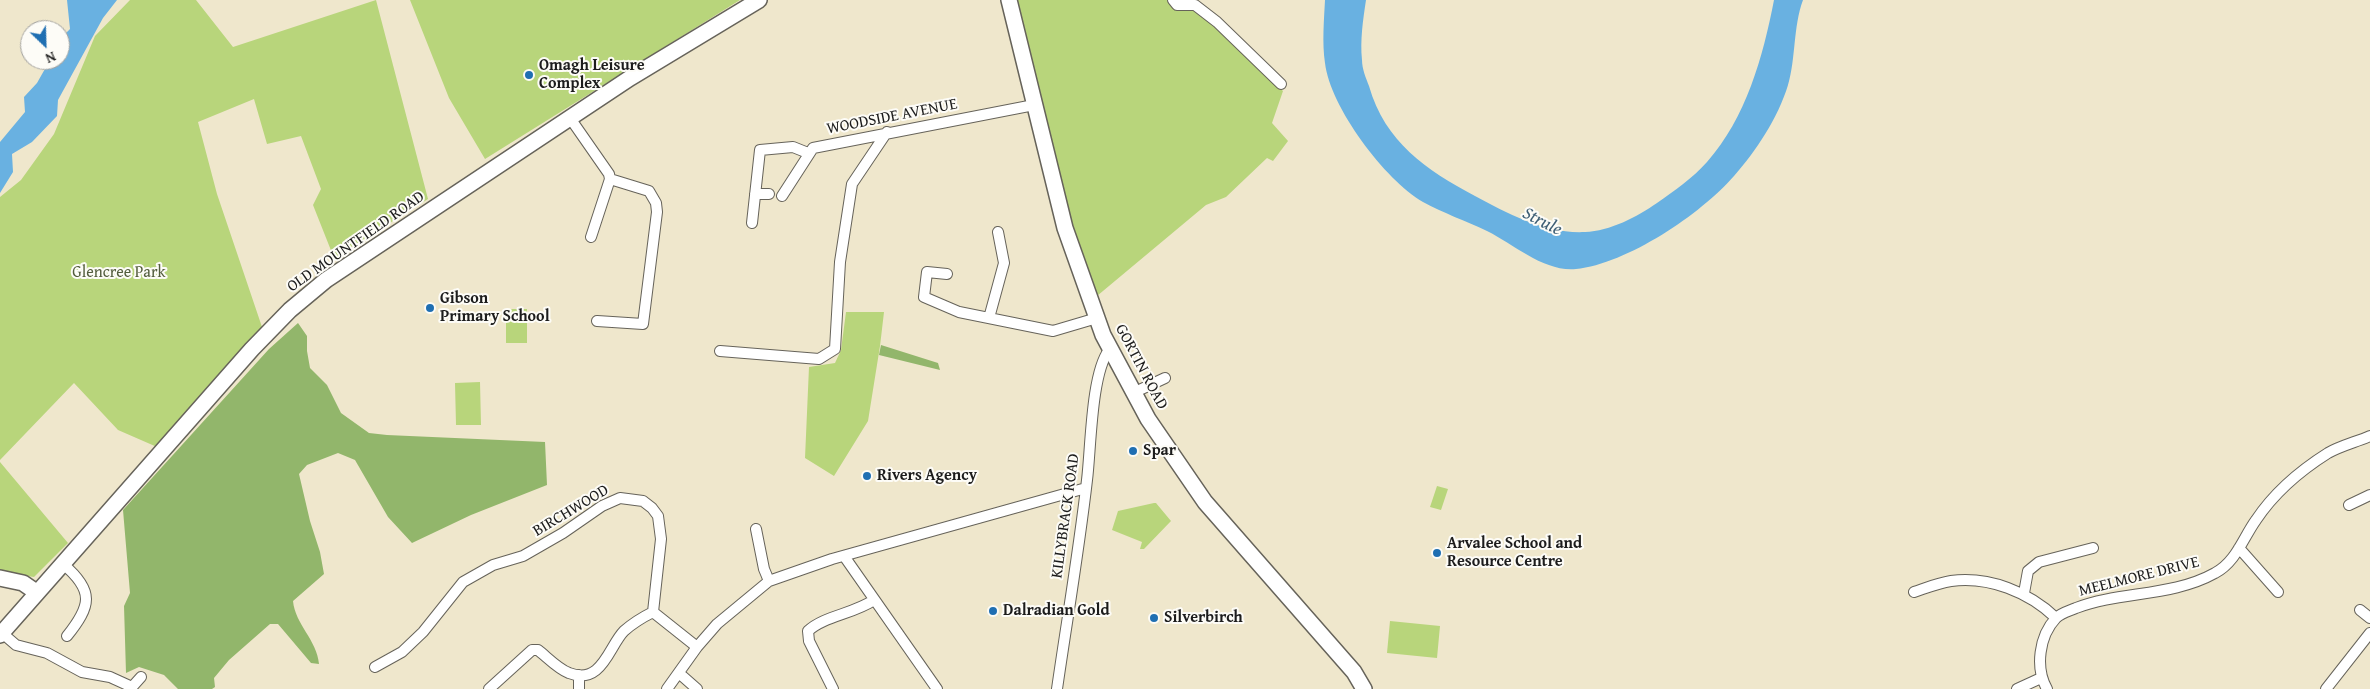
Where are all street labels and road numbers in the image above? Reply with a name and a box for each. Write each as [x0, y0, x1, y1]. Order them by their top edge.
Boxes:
street label: WOODSIDE AVENUE [825, 95, 959, 139]
street label: OLD MOUNTFIELD ROAD [284, 187, 428, 297]
street label: GORTIN ROAD [1111, 321, 1171, 413]
street label: KILLYBRACK ROAD [1048, 452, 1084, 580]
street label: BIRCHWOOD [530, 481, 612, 541]
street label: MEELMORE DRIVE [2077, 553, 2201, 601]

